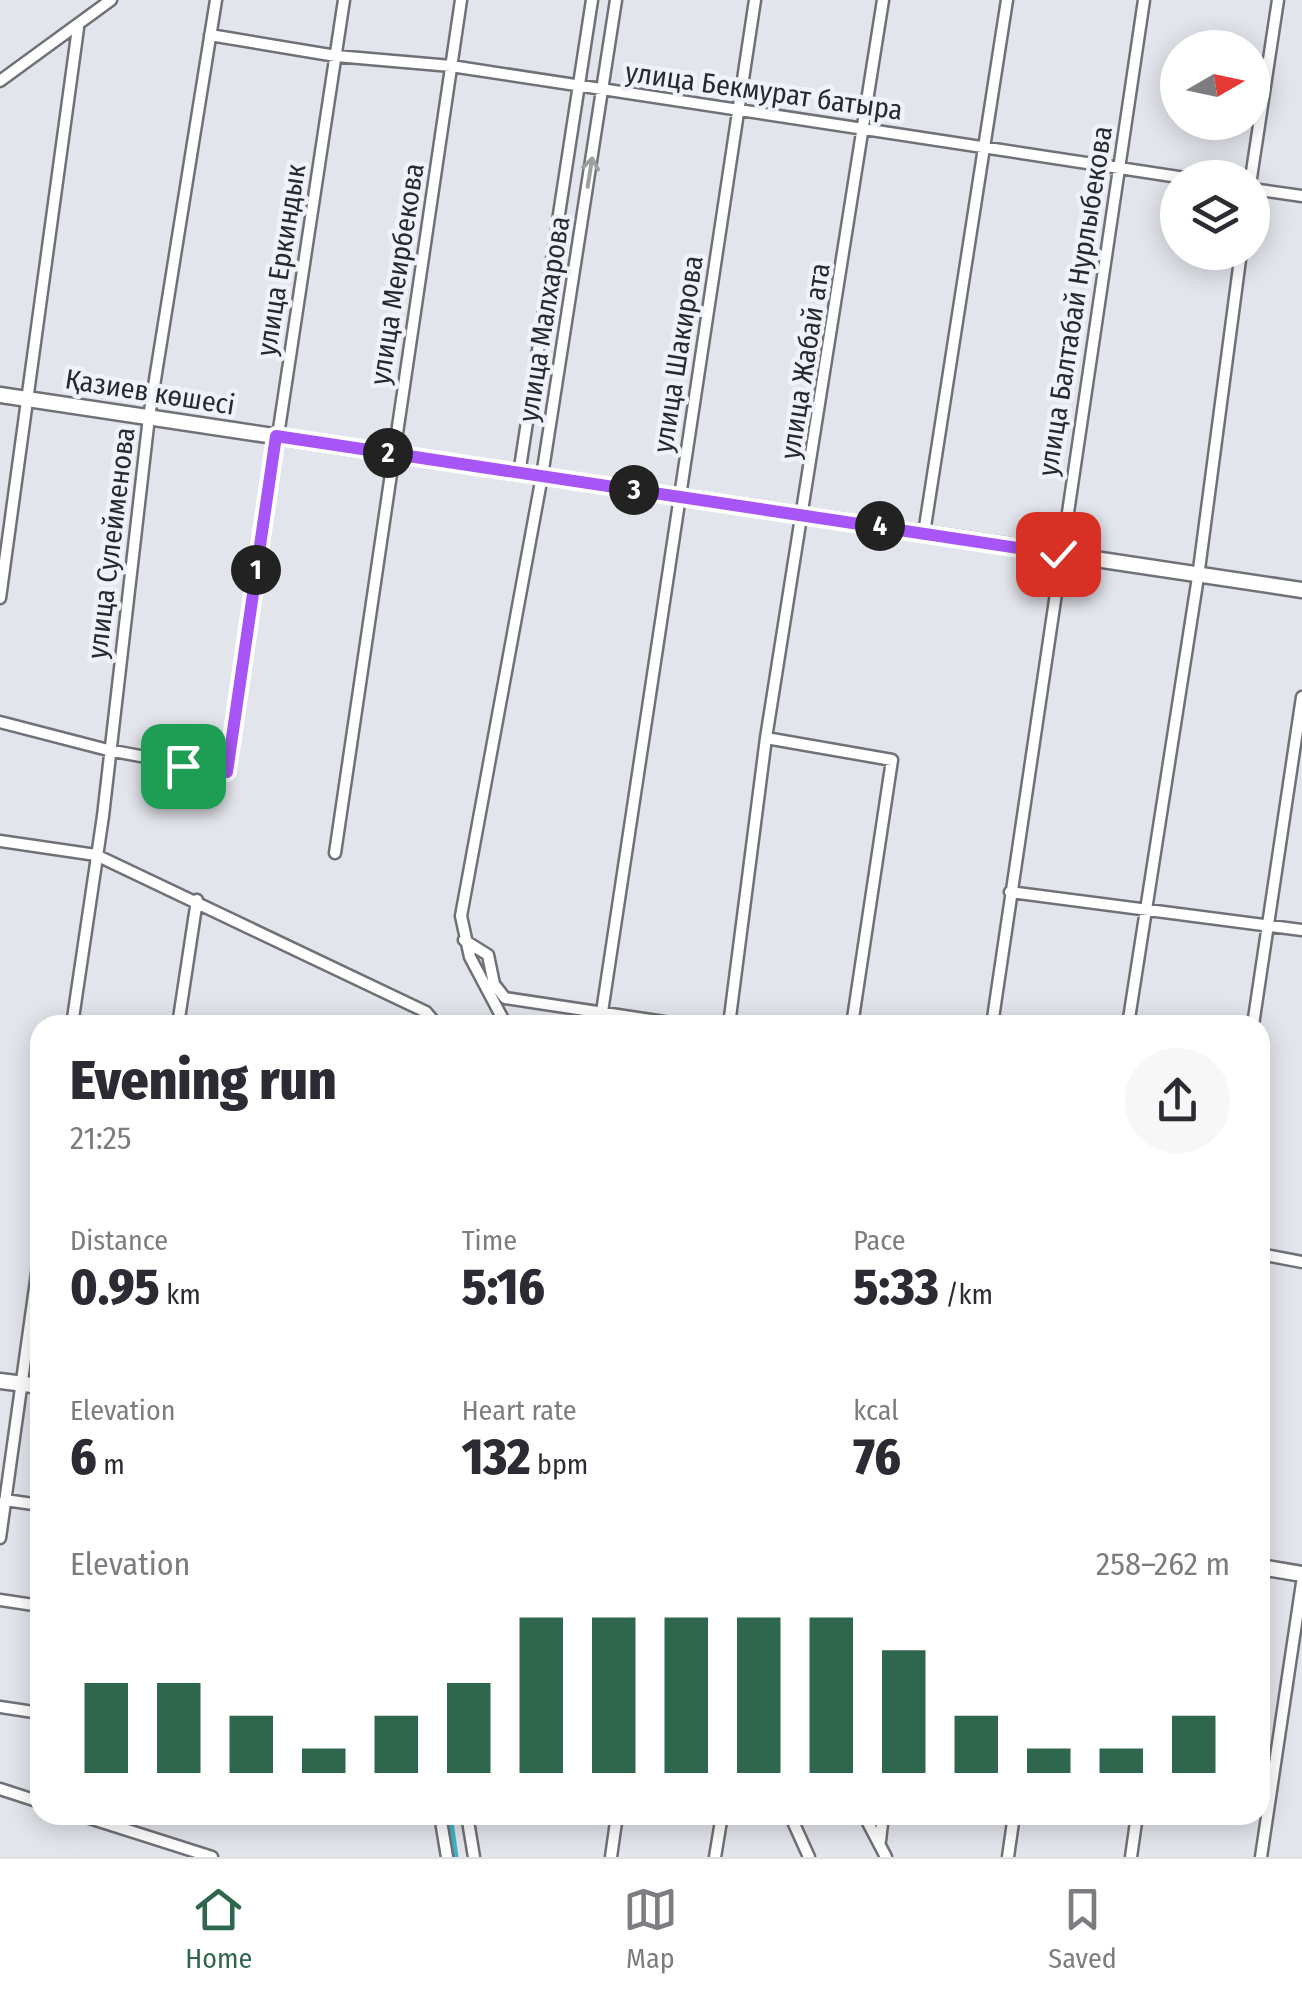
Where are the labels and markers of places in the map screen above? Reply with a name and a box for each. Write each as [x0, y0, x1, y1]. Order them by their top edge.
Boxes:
pin: 2 [363, 428, 413, 478]
pin: 3 [609, 465, 659, 515]
pin: 4 [855, 501, 905, 551]
pin [1016, 512, 1101, 597]
pin: 1 [231, 545, 281, 595]
pin [141, 724, 226, 809]

